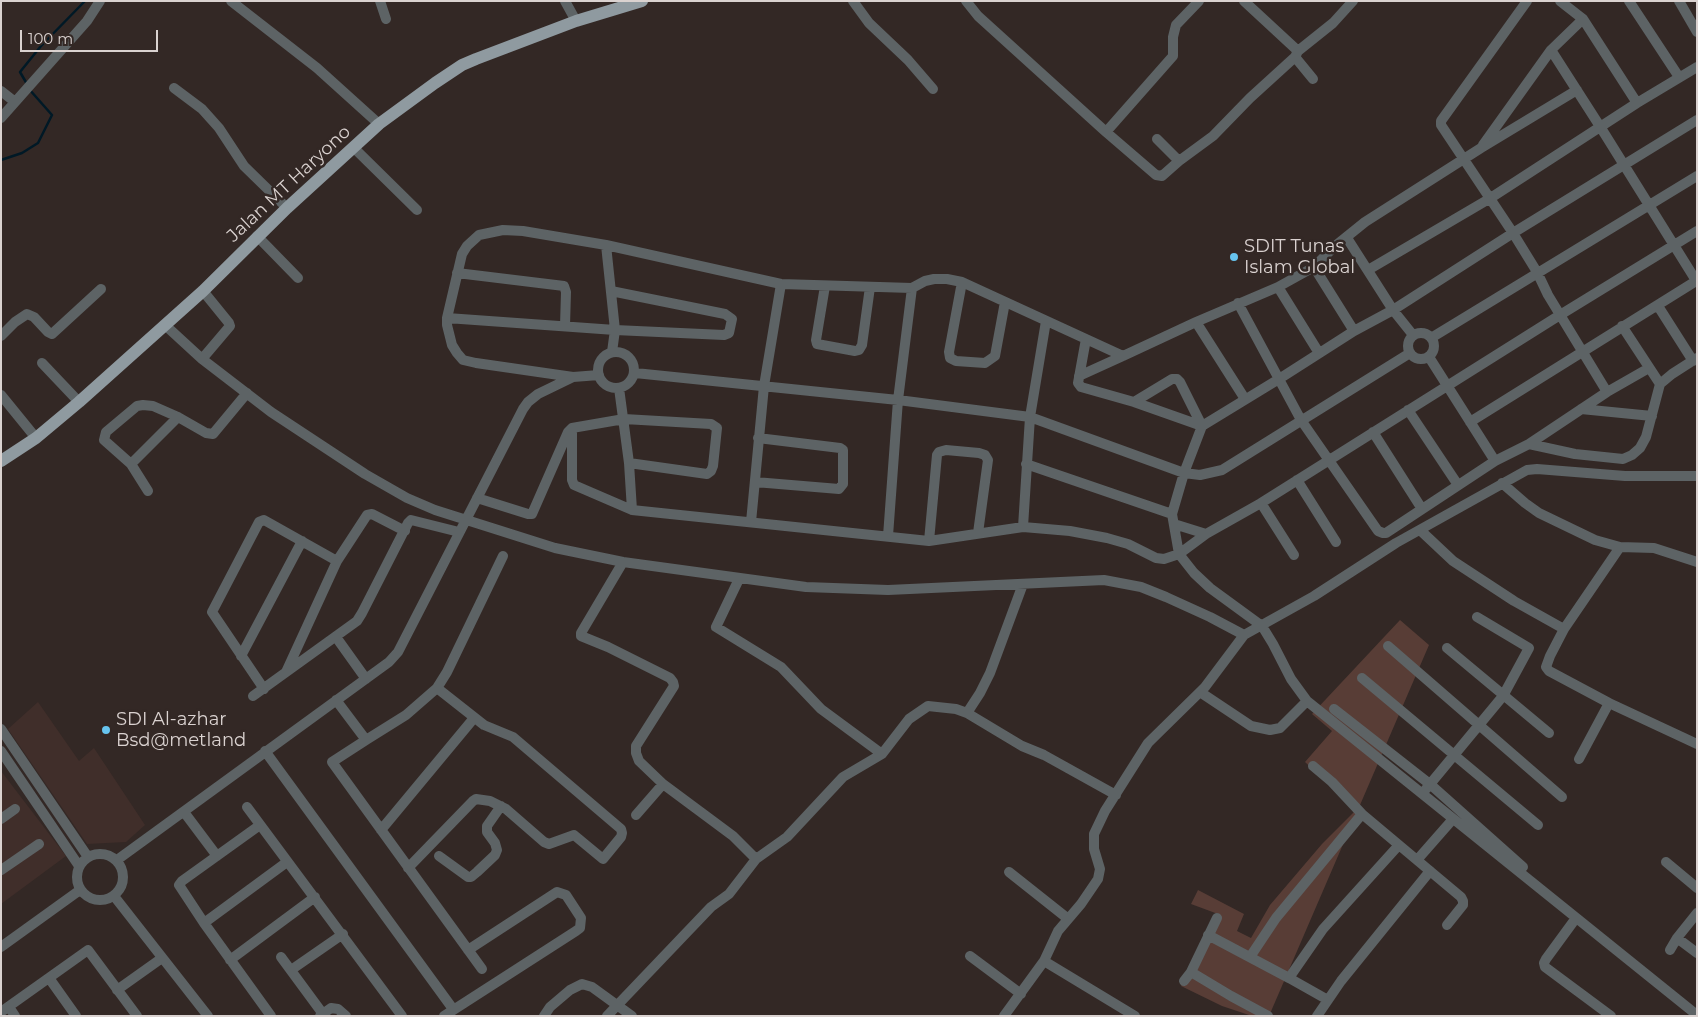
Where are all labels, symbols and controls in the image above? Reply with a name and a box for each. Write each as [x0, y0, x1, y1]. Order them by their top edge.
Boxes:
scale bar [22, 20, 160, 52]
text: 100 m [28, 29, 73, 48]
street label: Jalan MT Haryono [223, 121, 355, 247]
place label: SDIT Tunas Islam Global [1244, 236, 1355, 278]
marker: SDIT Tunas Islam Global [1228, 251, 1240, 263]
place label: SDI Al-azhar Bsd@metland [116, 709, 246, 752]
marker: SDI Al-azhar Bsd@metland [100, 724, 112, 736]

